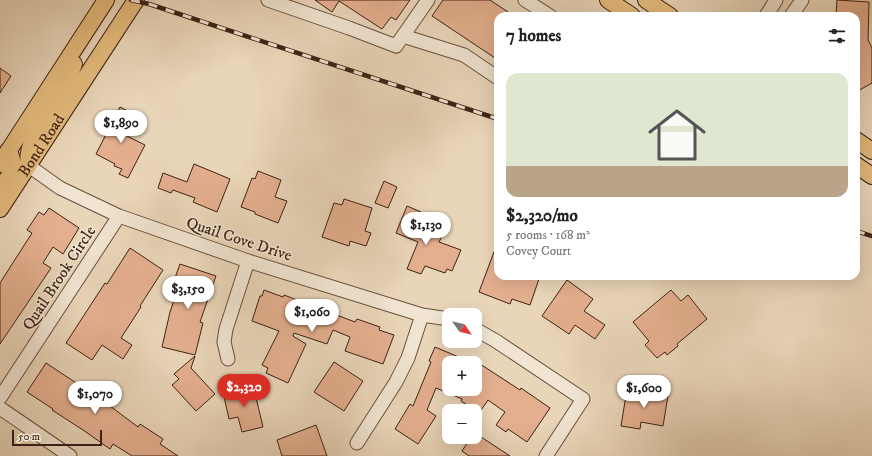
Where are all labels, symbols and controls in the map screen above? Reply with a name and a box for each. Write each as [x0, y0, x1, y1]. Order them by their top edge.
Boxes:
text: 7 homes [506, 25, 561, 47]
icon: filters [826, 25, 848, 47]
icon: home [641, 99, 713, 171]
street label: Bond Road [14, 110, 69, 180]
pin: $1,890 [88, 110, 154, 144]
text: $1,890 [103, 115, 139, 131]
text: $2,320/mo [506, 205, 578, 227]
pin: $1,130 [393, 212, 459, 246]
street label: Quail Cove Drive [184, 213, 295, 266]
text: $1,130 [410, 217, 442, 233]
street label: Quail Brook Circle [18, 222, 100, 334]
text: 5 rooms · 168 m² [506, 227, 590, 243]
text: Covey Court [506, 243, 571, 259]
pin: $3,150 [155, 276, 221, 310]
text: $3,150 [171, 281, 205, 297]
pin: $1,060 [279, 299, 345, 333]
text: $1,060 [294, 304, 330, 320]
north arrow [442, 308, 482, 348]
map controls [442, 308, 482, 444]
button: + [442, 356, 482, 396]
pin: $2,320 [211, 374, 277, 408]
pin: $1,600 [611, 375, 677, 409]
text: $2,320 [226, 379, 262, 395]
text: $1,600 [626, 380, 662, 396]
pin: $1,070 [62, 381, 128, 415]
text: $1,070 [77, 386, 113, 402]
button: − [442, 404, 482, 444]
scale bar [12, 428, 102, 447]
text: 50 m [18, 430, 40, 444]

